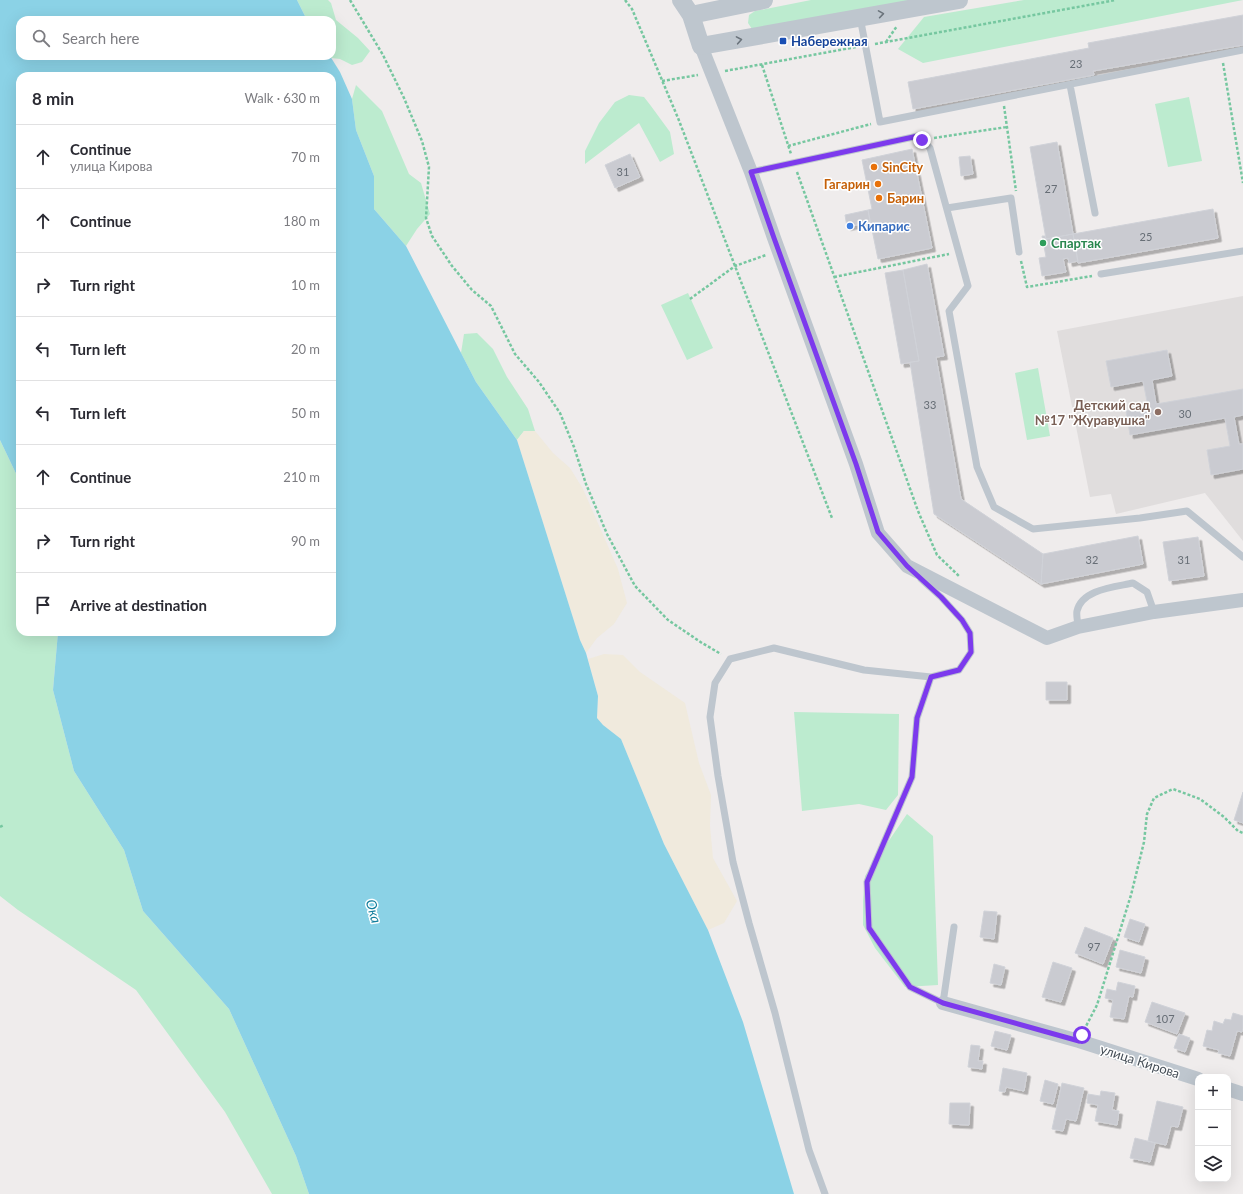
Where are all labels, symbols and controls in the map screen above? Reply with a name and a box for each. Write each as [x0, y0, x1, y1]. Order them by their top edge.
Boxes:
one-way arrow [878, 10, 884, 19]
search box [16, 16, 336, 60]
icon: search [30, 27, 52, 49]
text: Search here [62, 29, 139, 47]
place label: Набережная [791, 33, 868, 49]
one-way arrow [736, 36, 743, 45]
marker: Набережная [778, 36, 788, 46]
house number: 23 [1070, 57, 1082, 70]
text: 8 min [32, 88, 74, 109]
text: Walk · 630 m [244, 90, 320, 106]
route end [913, 131, 931, 149]
text: Continue [70, 140, 131, 158]
icon: ahead [32, 146, 54, 168]
text: 70 m [291, 149, 320, 165]
text: улица Кирова [70, 158, 153, 174]
place label: SinCity [882, 159, 923, 175]
marker: SinCity [869, 162, 879, 172]
house number: 31 [617, 165, 629, 178]
place label: Гагарин [824, 176, 870, 192]
marker: Гагарин [873, 179, 883, 189]
house number: 27 [1045, 182, 1057, 195]
place label: Барин [887, 190, 924, 206]
marker: Барин [874, 193, 884, 203]
icon: ahead [32, 210, 54, 232]
text: Continue [70, 212, 131, 230]
text: 180 m [283, 213, 320, 229]
place label: Кипарис [858, 218, 910, 234]
marker: Кипарис [845, 221, 855, 231]
house number: 25 [1140, 230, 1152, 243]
place label: Спартак [1051, 235, 1101, 251]
marker: Спартак [1038, 238, 1048, 248]
icon: right [32, 274, 54, 296]
text: Turn right [70, 276, 135, 294]
text: 10 m [291, 277, 320, 293]
icon: left [32, 338, 54, 360]
text: Turn left [70, 340, 126, 358]
text: 20 m [291, 341, 320, 357]
place label: Детский сад №17 "Журавушка" [1035, 397, 1151, 428]
house number: 33 [924, 398, 936, 411]
icon: left [32, 402, 54, 424]
text: Turn left [70, 404, 126, 422]
text: 50 m [291, 405, 320, 421]
marker: Детский сад №17 "Журавушка" [1153, 407, 1163, 417]
house number: 30 [1179, 407, 1192, 420]
icon: ahead [32, 466, 54, 488]
text: Continue [70, 468, 131, 486]
text: 210 m [283, 469, 320, 485]
icon: right [32, 530, 54, 552]
text: Turn right [70, 532, 135, 550]
text: 90 m [291, 533, 320, 549]
house number: 32 [1086, 553, 1098, 566]
house number: 31 [1178, 553, 1190, 566]
icon: arrive [32, 594, 54, 616]
text: Arrive at destination [70, 596, 207, 614]
water label: Ока [363, 897, 385, 925]
house number: 97 [1088, 940, 1100, 953]
house number: 107 [1155, 1012, 1175, 1025]
route start [1073, 1026, 1091, 1044]
street label: улица Кирова [1098, 1041, 1182, 1081]
map controls [1195, 1074, 1231, 1182]
button: + [1195, 1074, 1231, 1110]
button: − [1195, 1110, 1231, 1146]
button: layers [1195, 1146, 1231, 1182]

